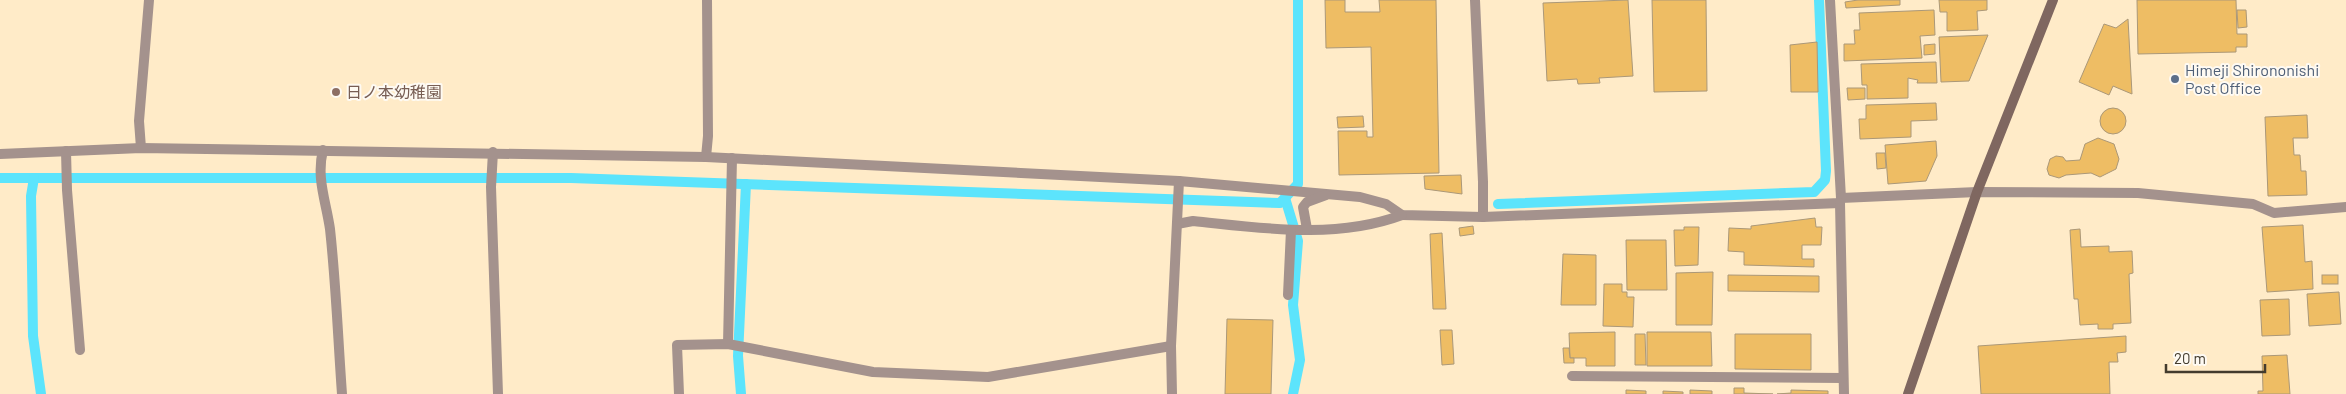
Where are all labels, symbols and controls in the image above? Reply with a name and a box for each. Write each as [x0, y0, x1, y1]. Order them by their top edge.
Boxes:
place label: Himeji Shirononishi Post Office [2185, 60, 2319, 97]
marker: Himeji Shirononishi Post Office [2169, 73, 2181, 85]
place label: 日ノ本幼稚園 [346, 82, 442, 101]
marker: 日ノ本幼稚園 [330, 86, 342, 98]
scale bar [2166, 342, 2265, 374]
text: 20 m [2174, 349, 2206, 367]

